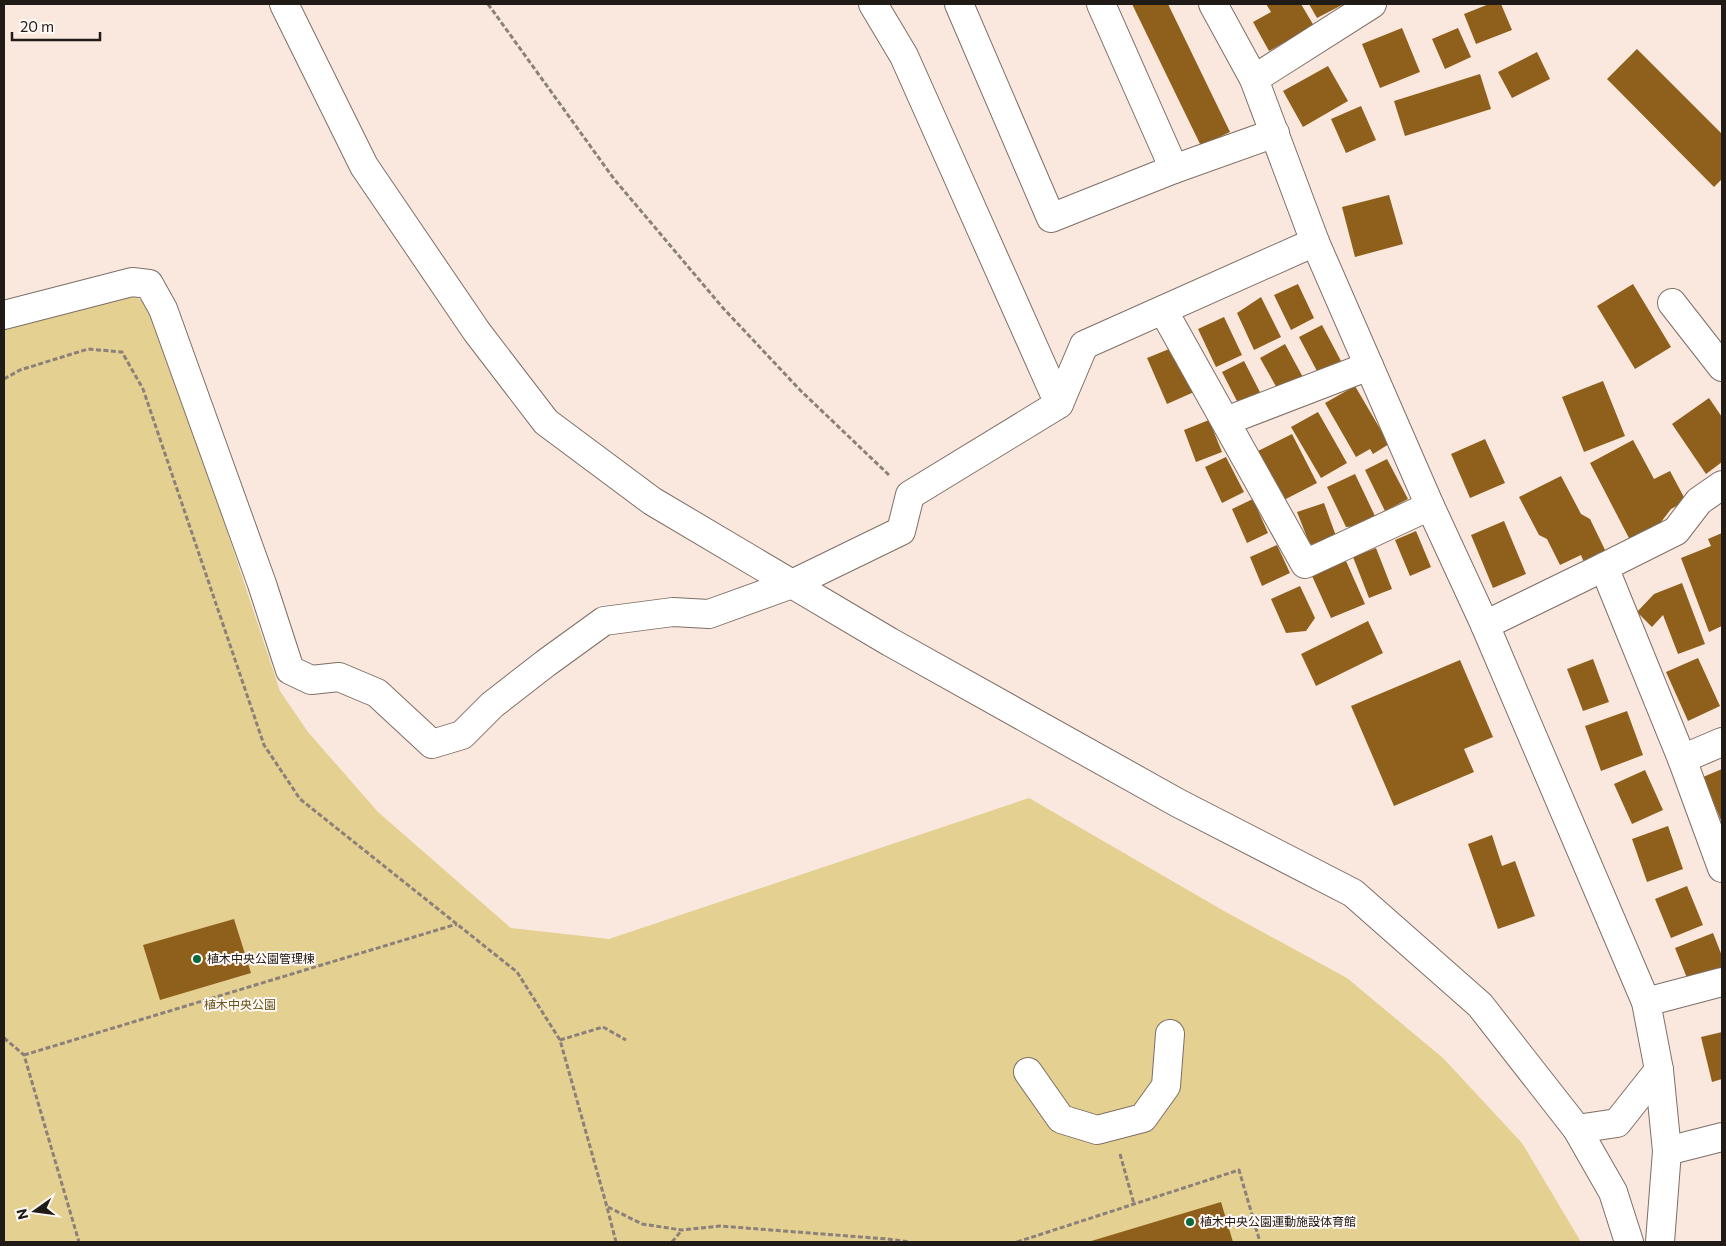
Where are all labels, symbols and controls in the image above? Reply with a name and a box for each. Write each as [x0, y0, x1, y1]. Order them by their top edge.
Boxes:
scale bar [12, 10, 100, 42]
text: 20 m [20, 17, 54, 35]
place label: 植木中央公園管理棟 [207, 951, 315, 965]
marker: 植木中央公園管理棟 [191, 953, 203, 965]
park label: 植木中央公園 [204, 997, 276, 1011]
north arrow [10, 1186, 60, 1236]
text: N [12, 1207, 31, 1221]
place label: 植木中央公園運動施設体育館 [1200, 1214, 1356, 1228]
marker: 植木中央公園運動施設体育館 [1184, 1216, 1196, 1228]

